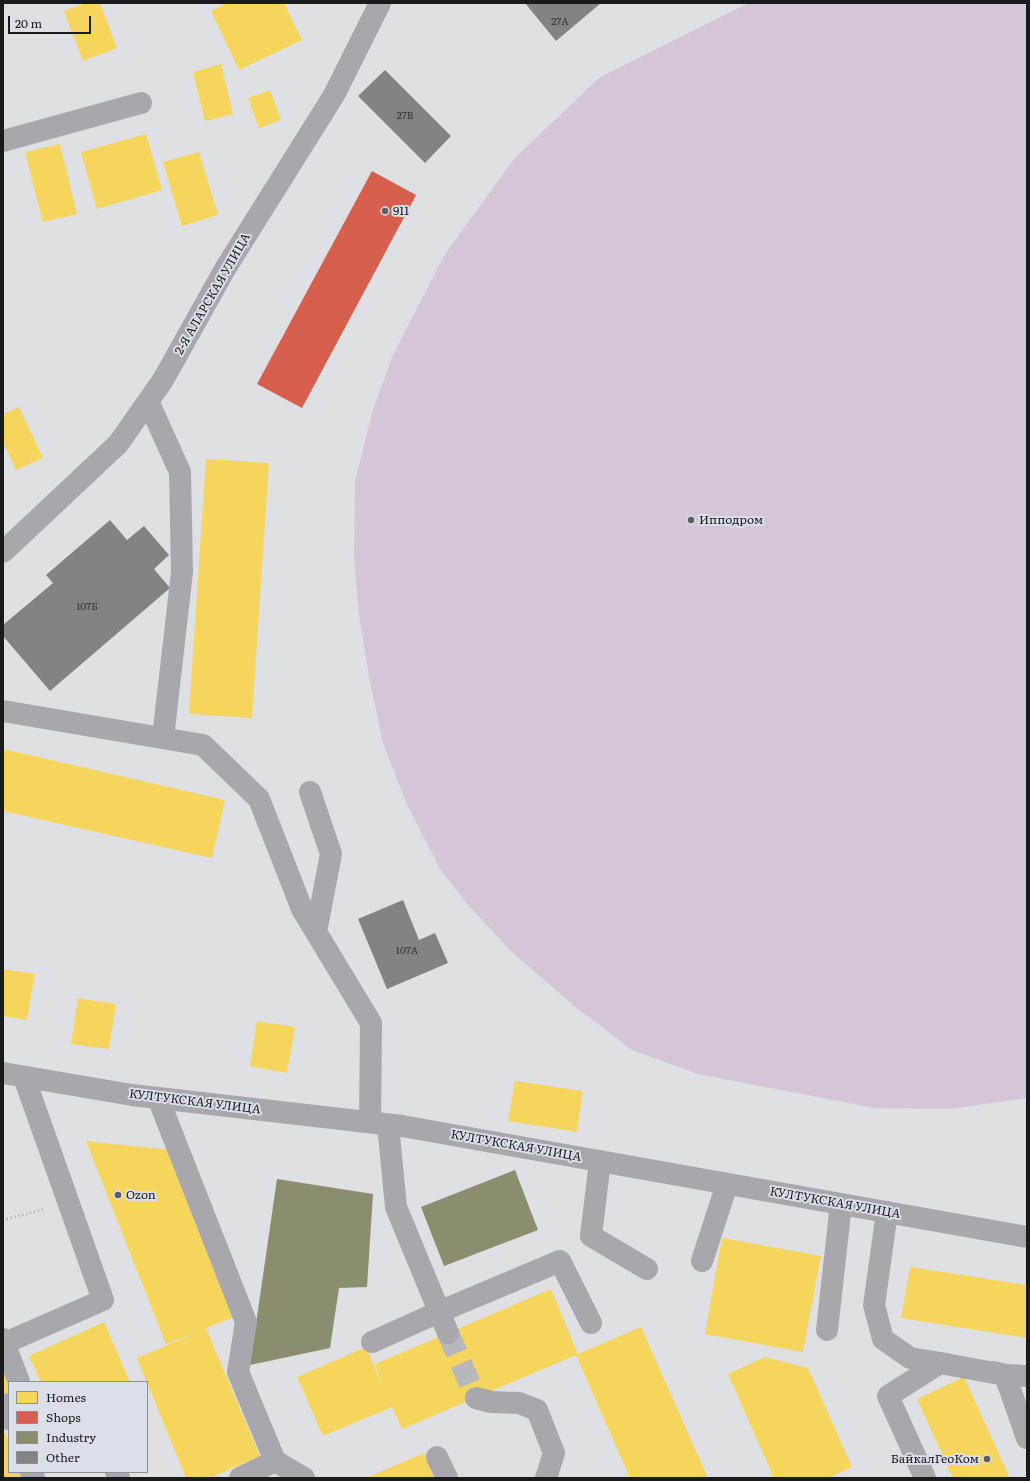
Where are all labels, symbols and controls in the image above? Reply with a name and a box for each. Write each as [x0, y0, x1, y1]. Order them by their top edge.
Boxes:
scale bar [10, 8, 93, 34]
text: 20 m [15, 14, 42, 32]
house number: 27А [551, 16, 569, 28]
house number: 27В [397, 110, 413, 122]
place label: 911 [393, 204, 409, 218]
marker: 911 [380, 206, 390, 216]
street label: 2-Я АЛАРСКАЯ УЛИЦА [172, 231, 254, 357]
place label: Ипподром [699, 513, 763, 527]
marker: Ипподром [686, 515, 696, 525]
house number: 107Б [76, 601, 98, 613]
house number: 107А [396, 945, 418, 957]
street label: КУЛТУКСКАЯ УЛИЦА [128, 1087, 262, 1117]
street label: КУЛТУКСКАЯ УЛИЦА [450, 1127, 582, 1165]
street label: КУЛТУКСКАЯ УЛИЦА [769, 1184, 901, 1222]
place label: Ozon [126, 1188, 156, 1202]
marker: Ozon [113, 1190, 123, 1200]
legend [8, 1381, 148, 1473]
text: Homes [46, 1388, 86, 1406]
text: Shops [46, 1408, 81, 1426]
text: Industry [46, 1428, 96, 1446]
text: Other [46, 1448, 80, 1466]
place label: БайкалГеоКом [891, 1452, 979, 1466]
marker: БайкалГеоКом [982, 1454, 992, 1464]

